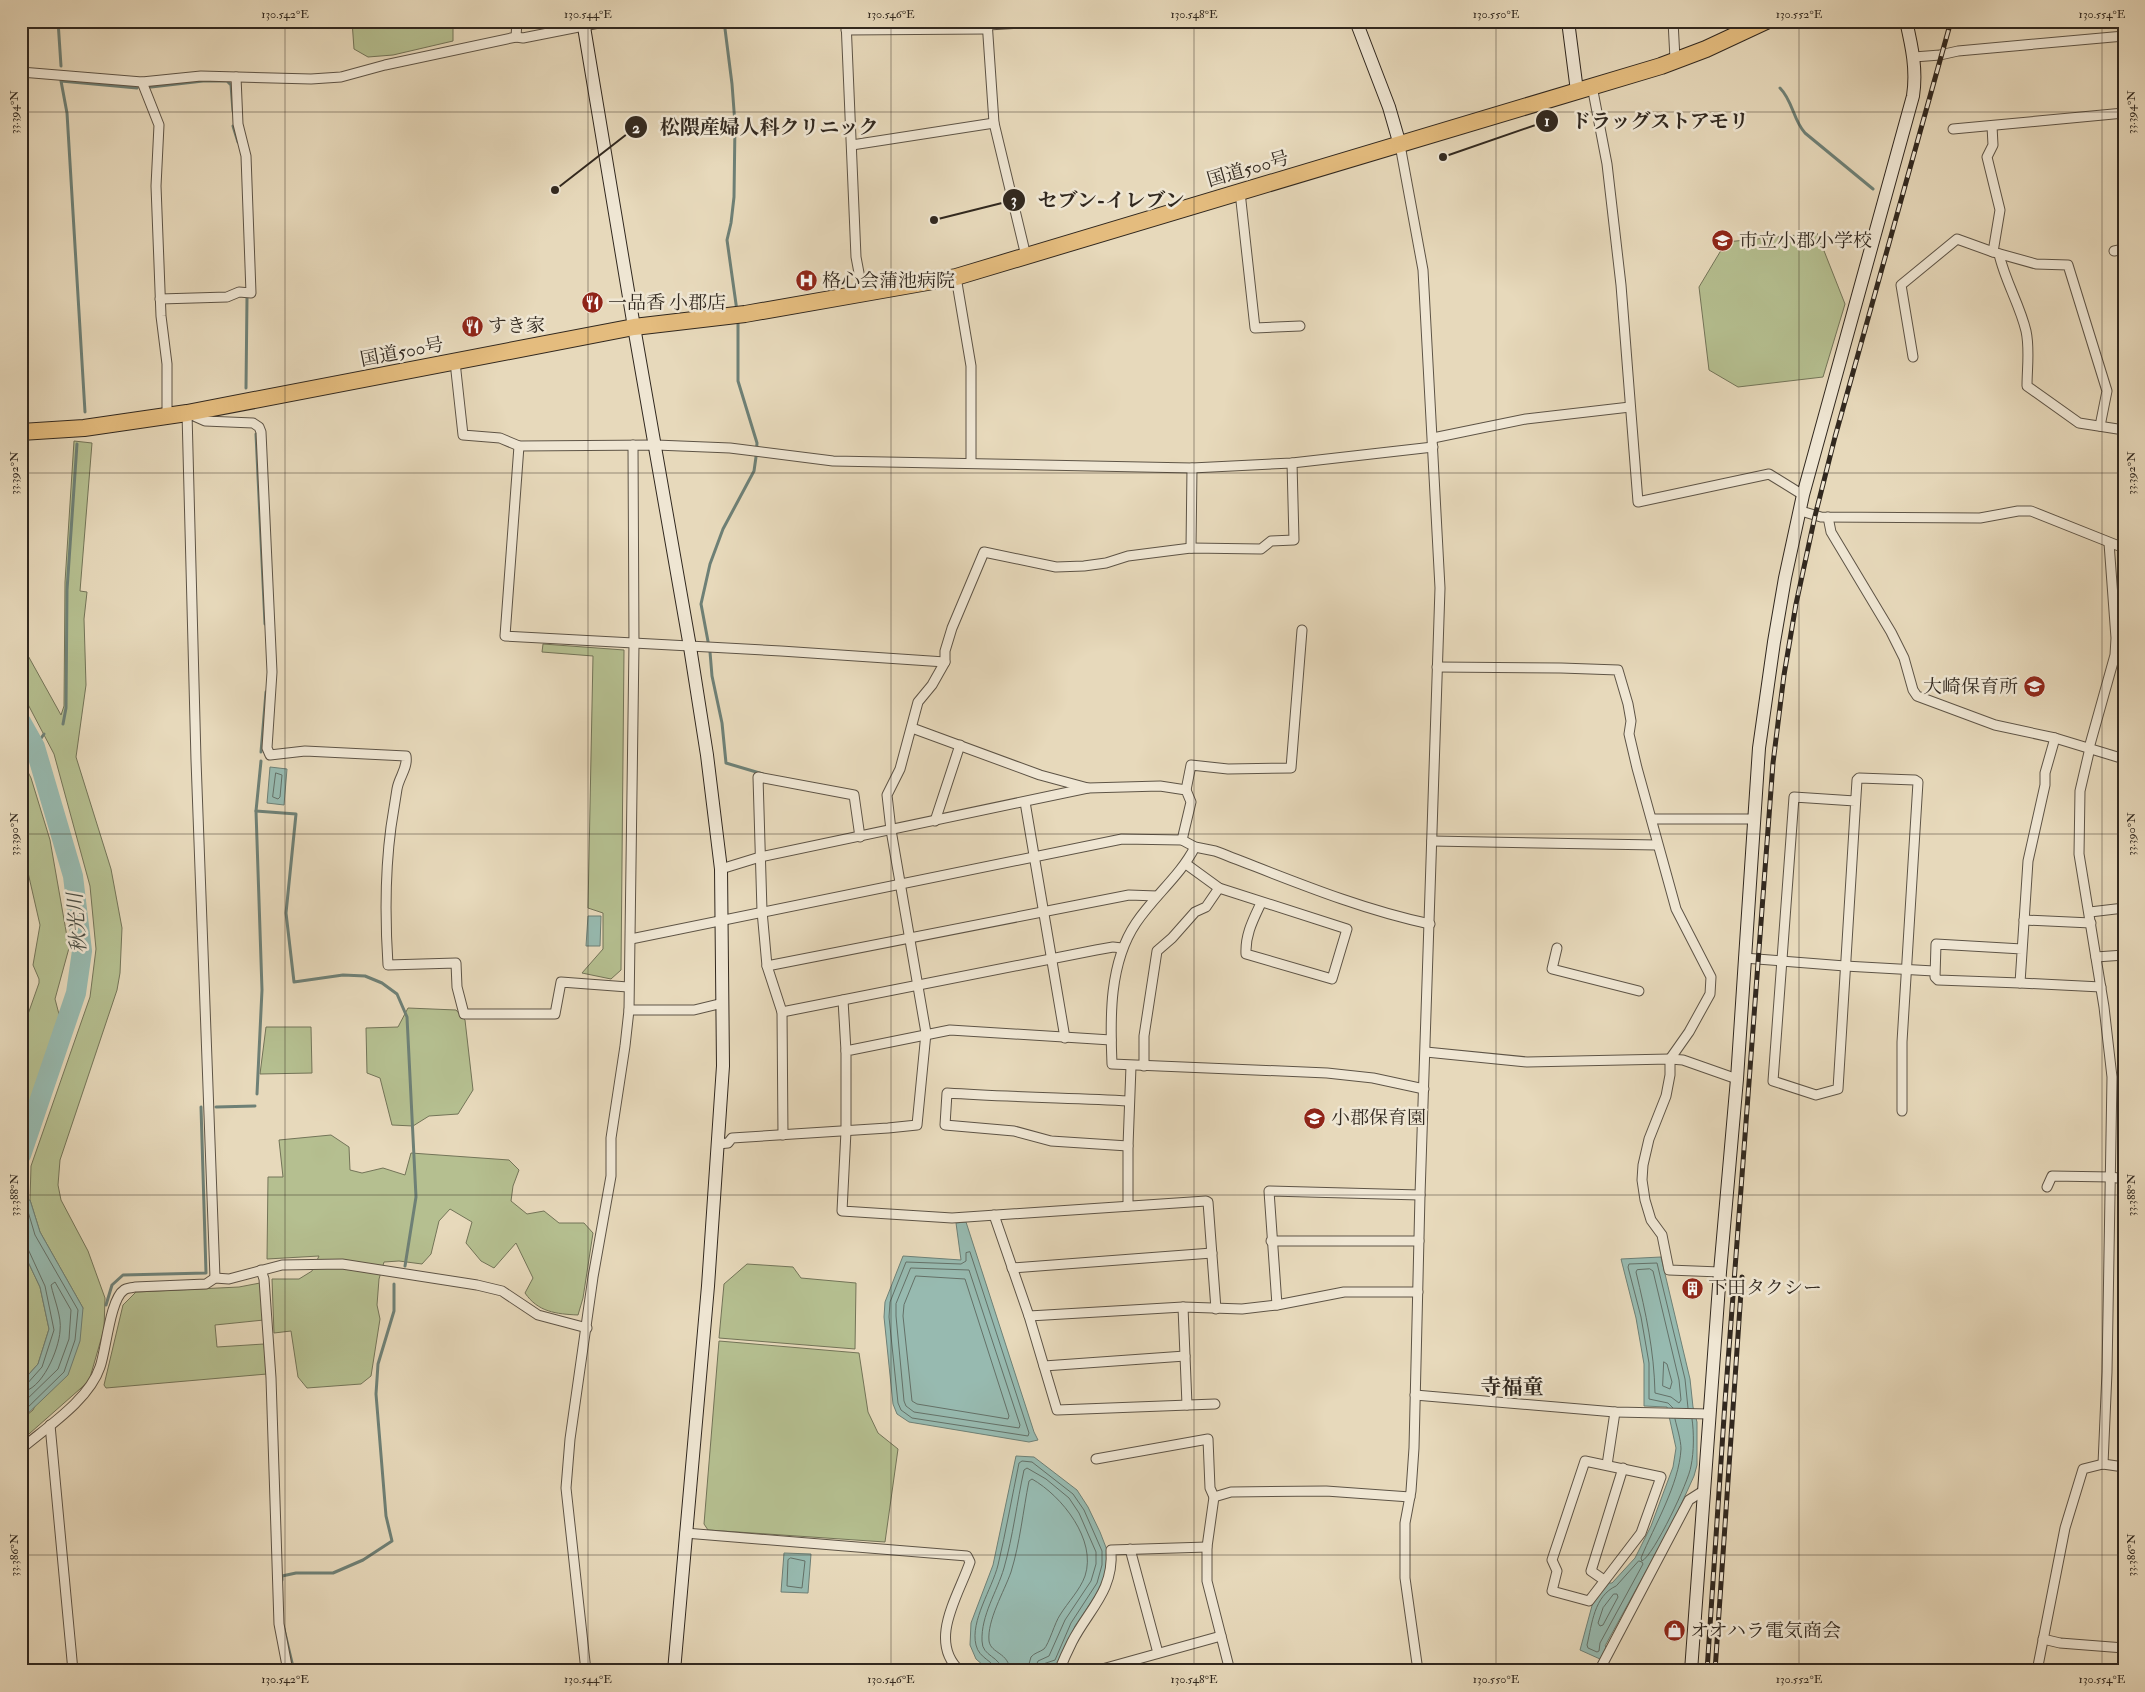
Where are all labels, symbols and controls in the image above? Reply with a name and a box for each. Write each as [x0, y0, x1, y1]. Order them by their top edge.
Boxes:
text: 130.542°E [261, 7, 309, 22]
text: 130.544°E [564, 7, 612, 22]
text: 130.546°E [867, 7, 915, 22]
text: 130.548°E [1170, 7, 1218, 22]
text: 130.550°E [1473, 7, 1520, 22]
text: 130.552°E [1776, 7, 1823, 22]
text: 130.554°E [2079, 7, 2126, 22]
text: 33.394°N [7, 90, 22, 134]
text: 33.394°N [2124, 90, 2139, 134]
callout: ドラッグストアモリ [1535, 103, 1760, 138]
text: ドラッグストアモリ [1571, 109, 1749, 134]
callout: 松隈産婦人科クリニック [624, 110, 889, 145]
text: 1 [1544, 112, 1550, 131]
text: 松隈産婦人科クリニック [660, 115, 878, 140]
text: 2 [632, 119, 640, 138]
street label: 国道500号 [1204, 146, 1292, 192]
callout: セブン-イレブン [1002, 182, 1195, 217]
text: セブン-イレブン [1038, 188, 1184, 213]
text: 3 [1011, 191, 1017, 210]
school or university icon: 市立小郡小学校 [1711, 229, 1735, 253]
place label: 市立小郡小学校 [1739, 229, 1872, 253]
hospital icon: 格心会蒲池病院 [794, 269, 818, 293]
place label: 格心会蒲池病院 [822, 269, 955, 293]
restaurant icon: 一品香 小郡店 [580, 291, 604, 315]
place label: 一品香 小郡店 [608, 291, 726, 315]
restaurant icon: すき家 [460, 314, 484, 338]
place label: すき家 [488, 314, 545, 338]
street label: 国道500号 [358, 332, 446, 372]
text: 33.392°N [7, 451, 22, 495]
text: 33.392°N [2124, 451, 2139, 495]
place label: 大崎保育所 [1923, 675, 2018, 699]
school or university icon: 大崎保育所 [2022, 675, 2046, 699]
text: 33.390°N [7, 812, 22, 856]
text: 33.390°N [2124, 812, 2139, 856]
water label: 秋光川 [62, 890, 92, 954]
school or university icon: 小郡保育園 [1303, 1106, 1327, 1130]
place label: 小郡保育園 [1331, 1106, 1426, 1130]
text: 33.388°N [7, 1174, 22, 1216]
text: 33.388°N [2124, 1174, 2139, 1216]
building icon: 下田タクシー [1680, 1276, 1704, 1300]
place label: 下田タクシー [1708, 1276, 1822, 1300]
district label: 寺福童 [1481, 1374, 1544, 1401]
text: 33.386°N [7, 1533, 22, 1576]
text: 33.386°N [2124, 1533, 2139, 1576]
shop icon: オオハラ電気商会 [1662, 1619, 1686, 1643]
place label: オオハラ電気商会 [1690, 1619, 1841, 1643]
text: 130.542°E [261, 1672, 309, 1687]
text: 130.544°E [564, 1672, 612, 1687]
text: 130.546°E [867, 1672, 915, 1687]
text: 130.548°E [1170, 1672, 1218, 1687]
text: 130.550°E [1473, 1672, 1520, 1687]
text: 130.552°E [1776, 1672, 1823, 1687]
text: 130.554°E [2079, 1672, 2126, 1687]

